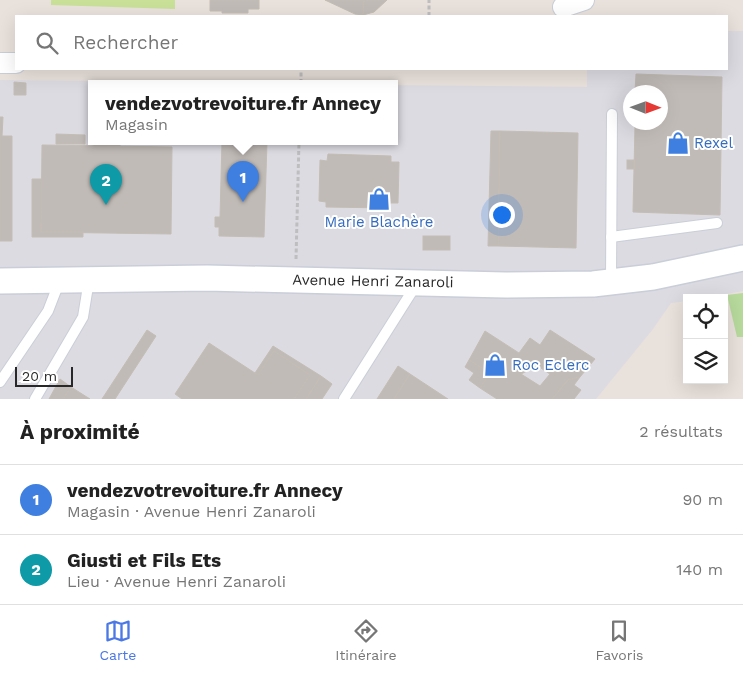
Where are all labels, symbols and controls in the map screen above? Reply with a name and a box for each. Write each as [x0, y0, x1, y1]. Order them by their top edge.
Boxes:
search box [15, 15, 728, 70]
icon: search [33, 29, 61, 57]
text: Rechercher [73, 31, 178, 54]
popup [88, 80, 398, 145]
north arrow [623, 85, 668, 130]
text: vendezvotrevoiture.fr Annecy [105, 92, 381, 115]
text: Magasin [105, 115, 168, 134]
shop icon: Rexel [665, 130, 691, 156]
place label: Rexel [694, 134, 733, 152]
pin: 1 [227, 161, 259, 202]
pin: 2 [90, 164, 122, 205]
shop icon: Marie Blachère [366, 186, 392, 212]
your location [489, 202, 515, 228]
place label: Marie Blachère [325, 213, 433, 231]
street label: Avenue Henri Zanaroli [292, 271, 454, 291]
map controls [683, 294, 728, 384]
button: locate [683, 294, 728, 339]
button: layers [683, 339, 728, 384]
shop icon: Roc Eclerc [482, 352, 508, 378]
place label: Roc Eclerc [512, 356, 589, 374]
scale bar [15, 364, 72, 387]
text: 20 m [22, 368, 57, 384]
text: À proximité [20, 419, 140, 444]
text: 2 résultats [639, 422, 723, 441]
text: vendezvotrevoiture.fr Annecy [67, 479, 343, 502]
text: 1 [33, 490, 39, 509]
text: 90 m [682, 490, 723, 509]
text: Magasin · Avenue Henri Zanaroli [67, 502, 316, 521]
text: Giusti et Fils Ets [67, 549, 221, 572]
text: 2 [31, 560, 41, 579]
text: 140 m [676, 560, 723, 579]
text: Lieu · Avenue Henri Zanaroli [67, 572, 286, 591]
tab: Carte [100, 617, 136, 663]
tab: Itinéraire [335, 617, 396, 663]
tab: Favoris [595, 617, 644, 663]

